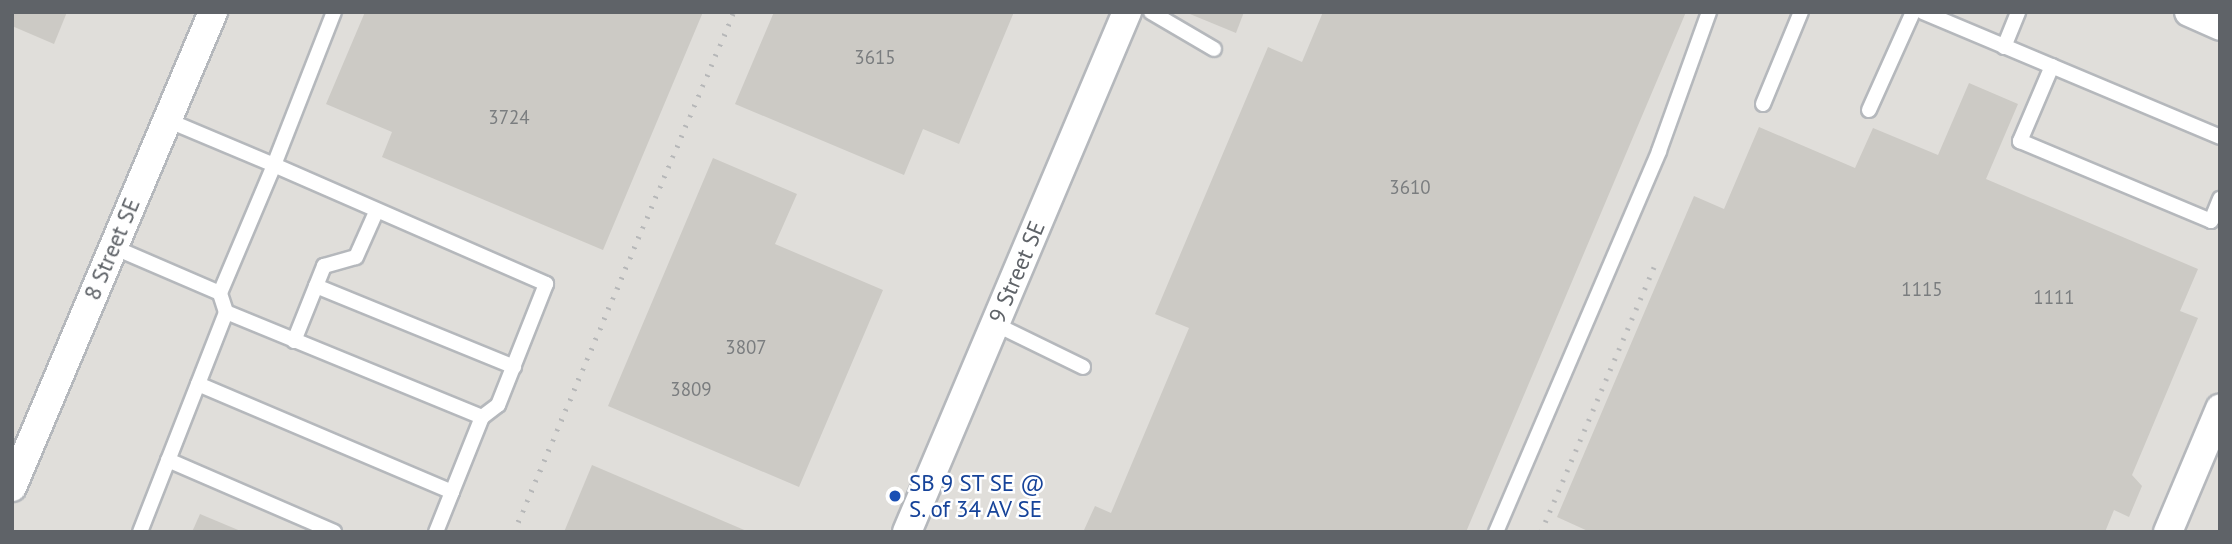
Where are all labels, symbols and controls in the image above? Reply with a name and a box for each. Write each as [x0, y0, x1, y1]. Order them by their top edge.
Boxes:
house number: 3615 [854, 47, 896, 69]
house number: 3724 [488, 107, 530, 129]
house number: 3610 [1389, 177, 1431, 199]
street label: 8 Street SE [78, 194, 146, 304]
street label: 9 Street SE [983, 217, 1051, 327]
house number: 1115 [1901, 279, 1943, 301]
house number: 1111 [2033, 287, 2075, 309]
house number: 3807 [725, 337, 767, 359]
house number: 3809 [670, 379, 712, 401]
place label: SB 9 ST SE @ S. of 34 AV SE [909, 469, 1046, 523]
marker: SB 9 ST SE @ S. of 34 AV SE [887, 488, 903, 504]

